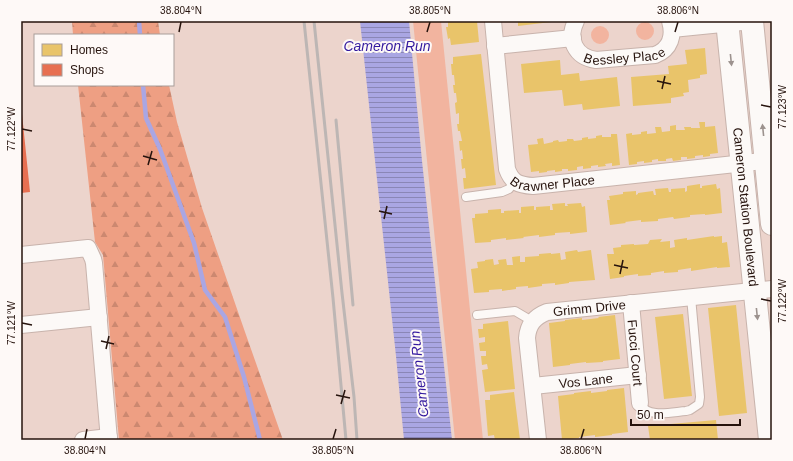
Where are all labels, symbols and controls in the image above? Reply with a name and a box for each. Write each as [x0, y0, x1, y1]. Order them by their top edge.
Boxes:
text: 38.804°N [160, 5, 202, 16]
text: 38.805°N [409, 5, 451, 16]
text: 38.806°N [657, 5, 699, 16]
legend [34, 34, 174, 86]
water label: Cameron Run [343, 38, 431, 54]
text: Homes [70, 43, 108, 57]
street label: Bessley Place [582, 44, 668, 68]
one-way arrow [728, 54, 734, 66]
text: Shops [70, 63, 104, 77]
text: 77.123°W [777, 84, 788, 129]
text: 77.122°W [6, 106, 17, 151]
one-way arrow [759, 124, 766, 136]
street label: Cameron Station Boulevard [730, 127, 762, 287]
street label: Brawner Place [508, 172, 595, 194]
text: 77.122°W [777, 278, 788, 323]
street label: Grimm Drive [552, 297, 626, 319]
text: 77.121°W [6, 300, 17, 345]
one-way arrow [754, 308, 760, 321]
street label: Fucci Court [625, 319, 646, 387]
water label: Cameron Run [406, 330, 432, 418]
street label: Vos Lane [558, 370, 613, 391]
scale bar [631, 401, 740, 427]
text: 50 m [637, 408, 664, 422]
text: 38.804°N [64, 445, 106, 456]
text: 38.805°N [312, 445, 354, 456]
text: 38.806°N [560, 445, 602, 456]

